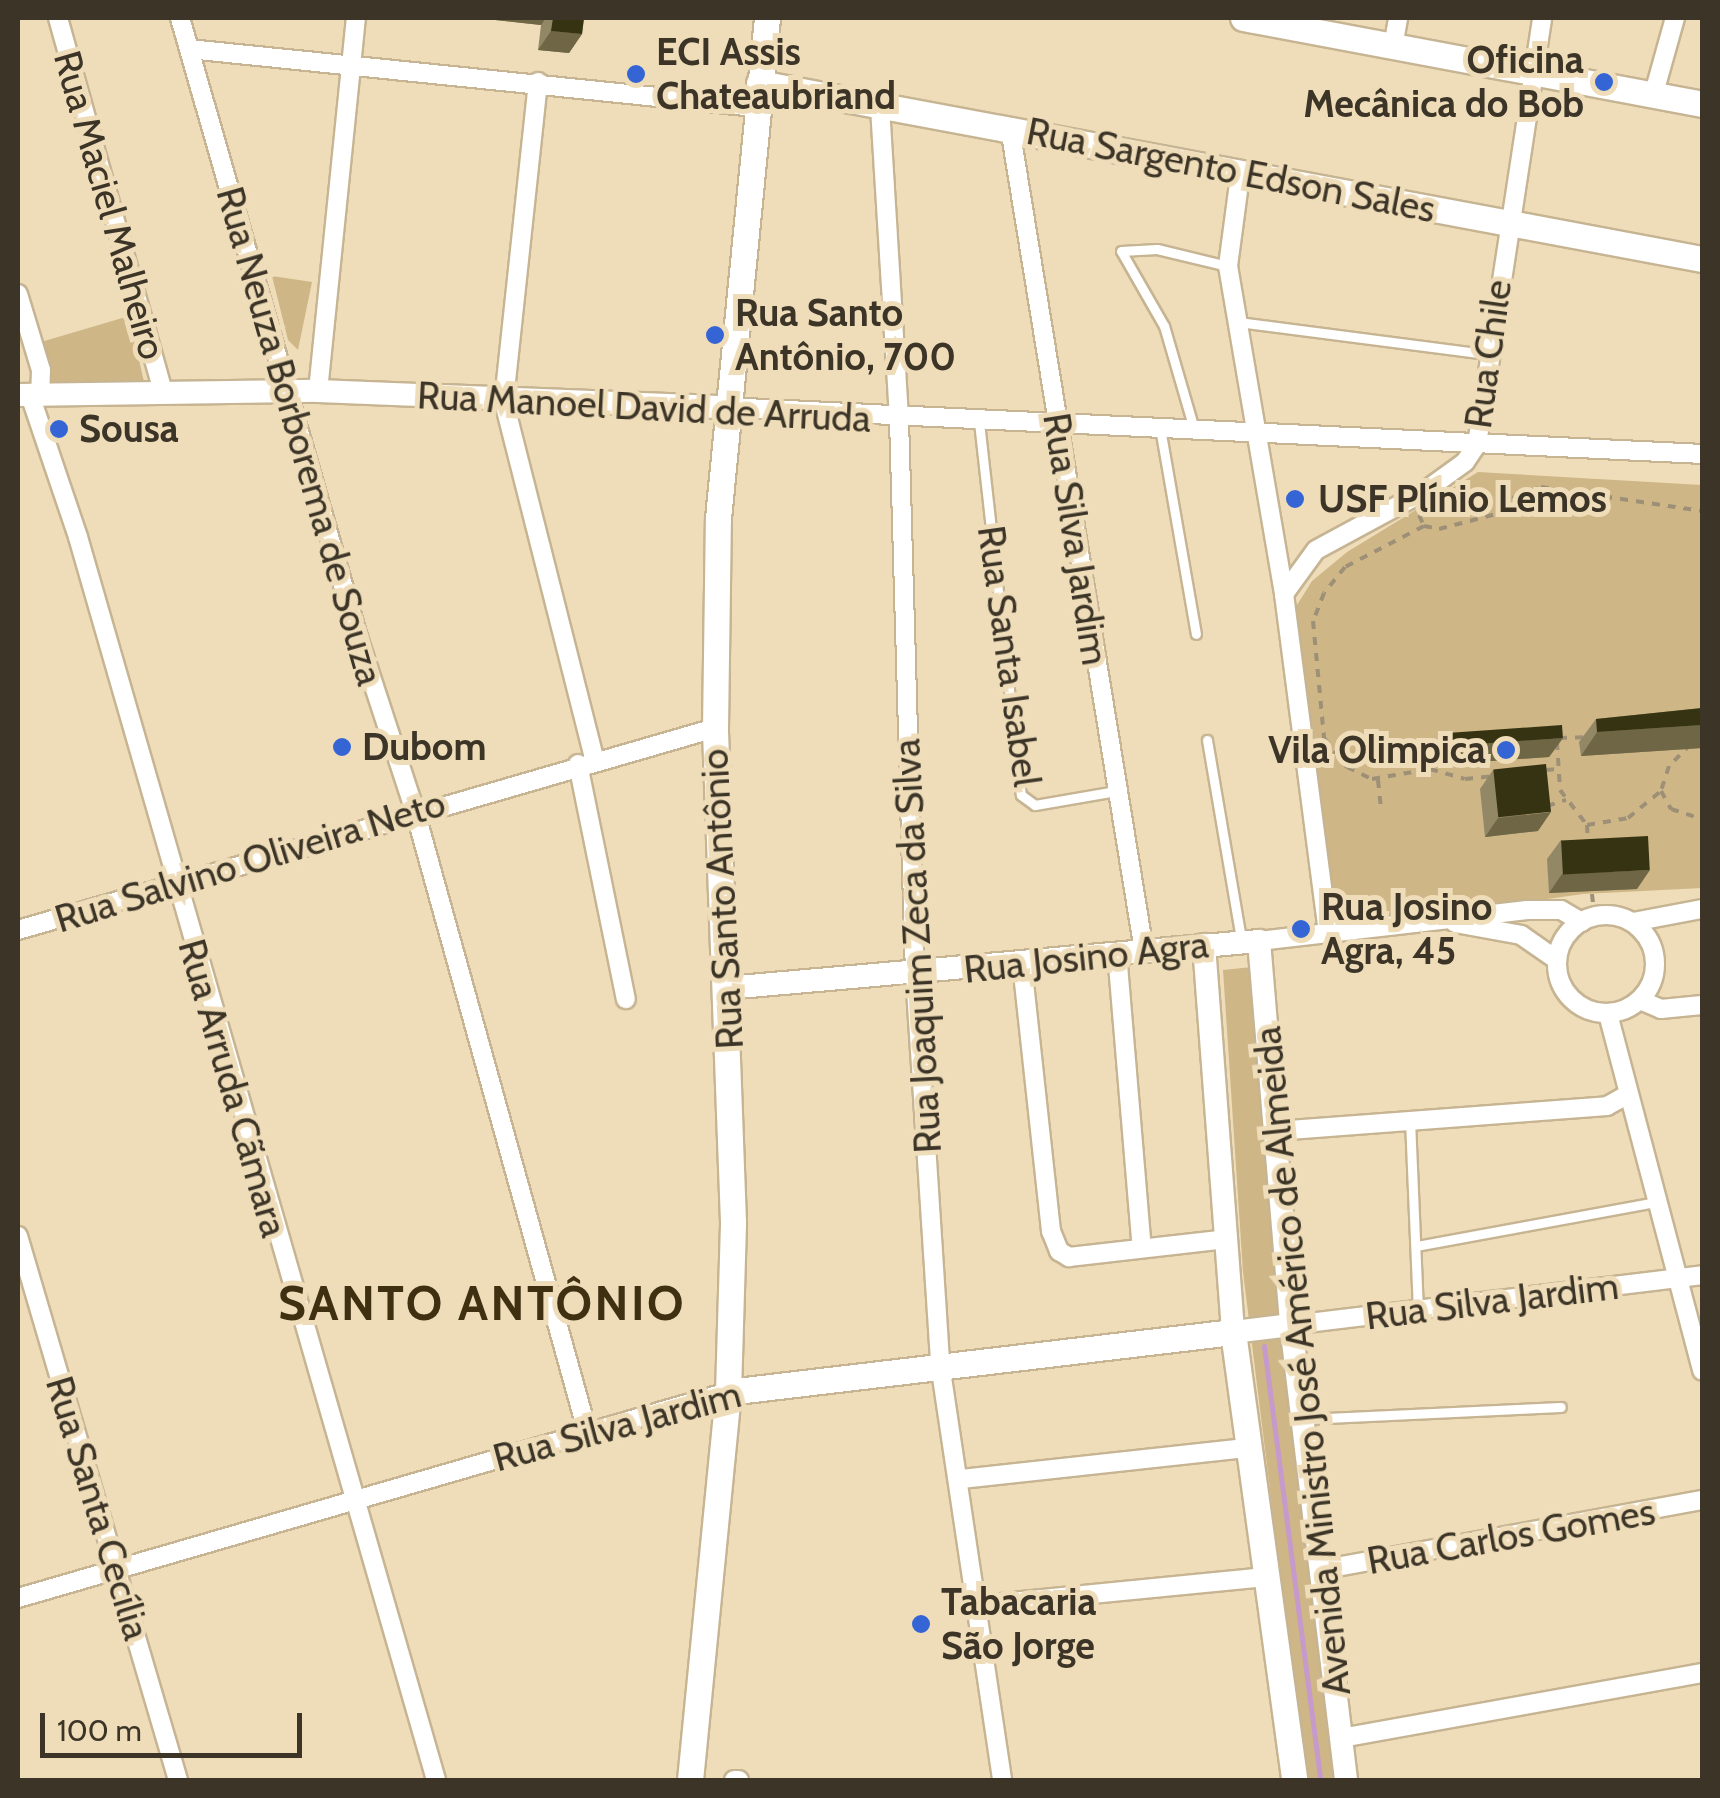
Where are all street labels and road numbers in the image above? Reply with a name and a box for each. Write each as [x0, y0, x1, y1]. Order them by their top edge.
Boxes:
street label: Rua Maciel Malheiro [44, 46, 176, 364]
street label: Rua Sargento Edson Sales [1023, 108, 1439, 232]
street label: Rua Neuza Borborema de Souza [207, 182, 393, 690]
street label: Rua Chile [1455, 277, 1521, 431]
street label: Rua Manoel David de Arruda [416, 372, 872, 442]
street label: Rua Silva Jardim [1034, 410, 1118, 668]
street label: Rua Santa Isabel [968, 523, 1050, 789]
street label: Rua Joaquim Zeca da Silva [883, 738, 951, 1154]
street label: Rua Santo Antônio [691, 748, 753, 1050]
street label: Rua Salvino Oliveira Neto [49, 780, 451, 942]
street label: Rua Josino Agra [961, 921, 1211, 993]
street label: Rua Arruda Cãmara [169, 934, 297, 1242]
street label: Avenida Ministro José Américo de Almeida [1244, 1024, 1360, 1698]
street label: Rua Silva Jardim [1363, 1263, 1621, 1339]
street label: Rua Santa Cecília [36, 1371, 160, 1645]
street label: Rua Silva Jardim [488, 1371, 746, 1481]
street label: Rua Carlos Gomes [1363, 1488, 1659, 1584]

